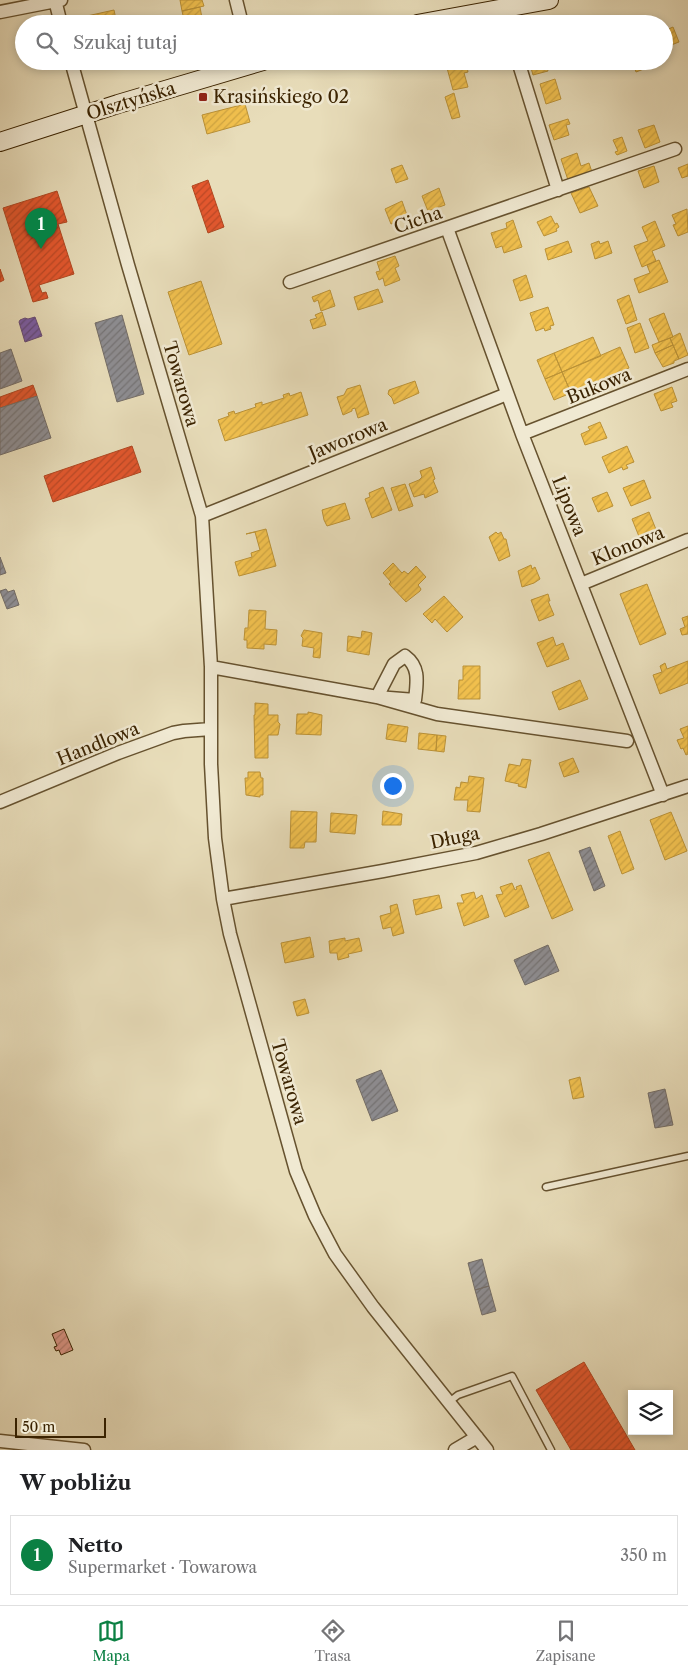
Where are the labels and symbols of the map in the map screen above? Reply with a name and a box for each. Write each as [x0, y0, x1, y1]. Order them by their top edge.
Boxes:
street label: Olsztyńska [84, 77, 179, 125]
place label: Krasińskiego 02 [213, 86, 349, 108]
marker: Krasińskiego 02 [197, 91, 209, 103]
street label: Cicha [391, 201, 445, 238]
pin: 1 [25, 208, 57, 249]
street label: Towarowa [158, 339, 204, 430]
street label: Bukowa [563, 363, 635, 409]
street label: Jaworowa [303, 413, 391, 466]
street label: Lipowa [547, 473, 591, 540]
street label: Klonowa [589, 521, 668, 570]
street label: Handlowa [54, 717, 143, 770]
your location [380, 773, 406, 799]
street label: Długa [428, 822, 482, 854]
street label: Towarowa [266, 1037, 312, 1128]
scale bar [15, 1415, 106, 1438]

